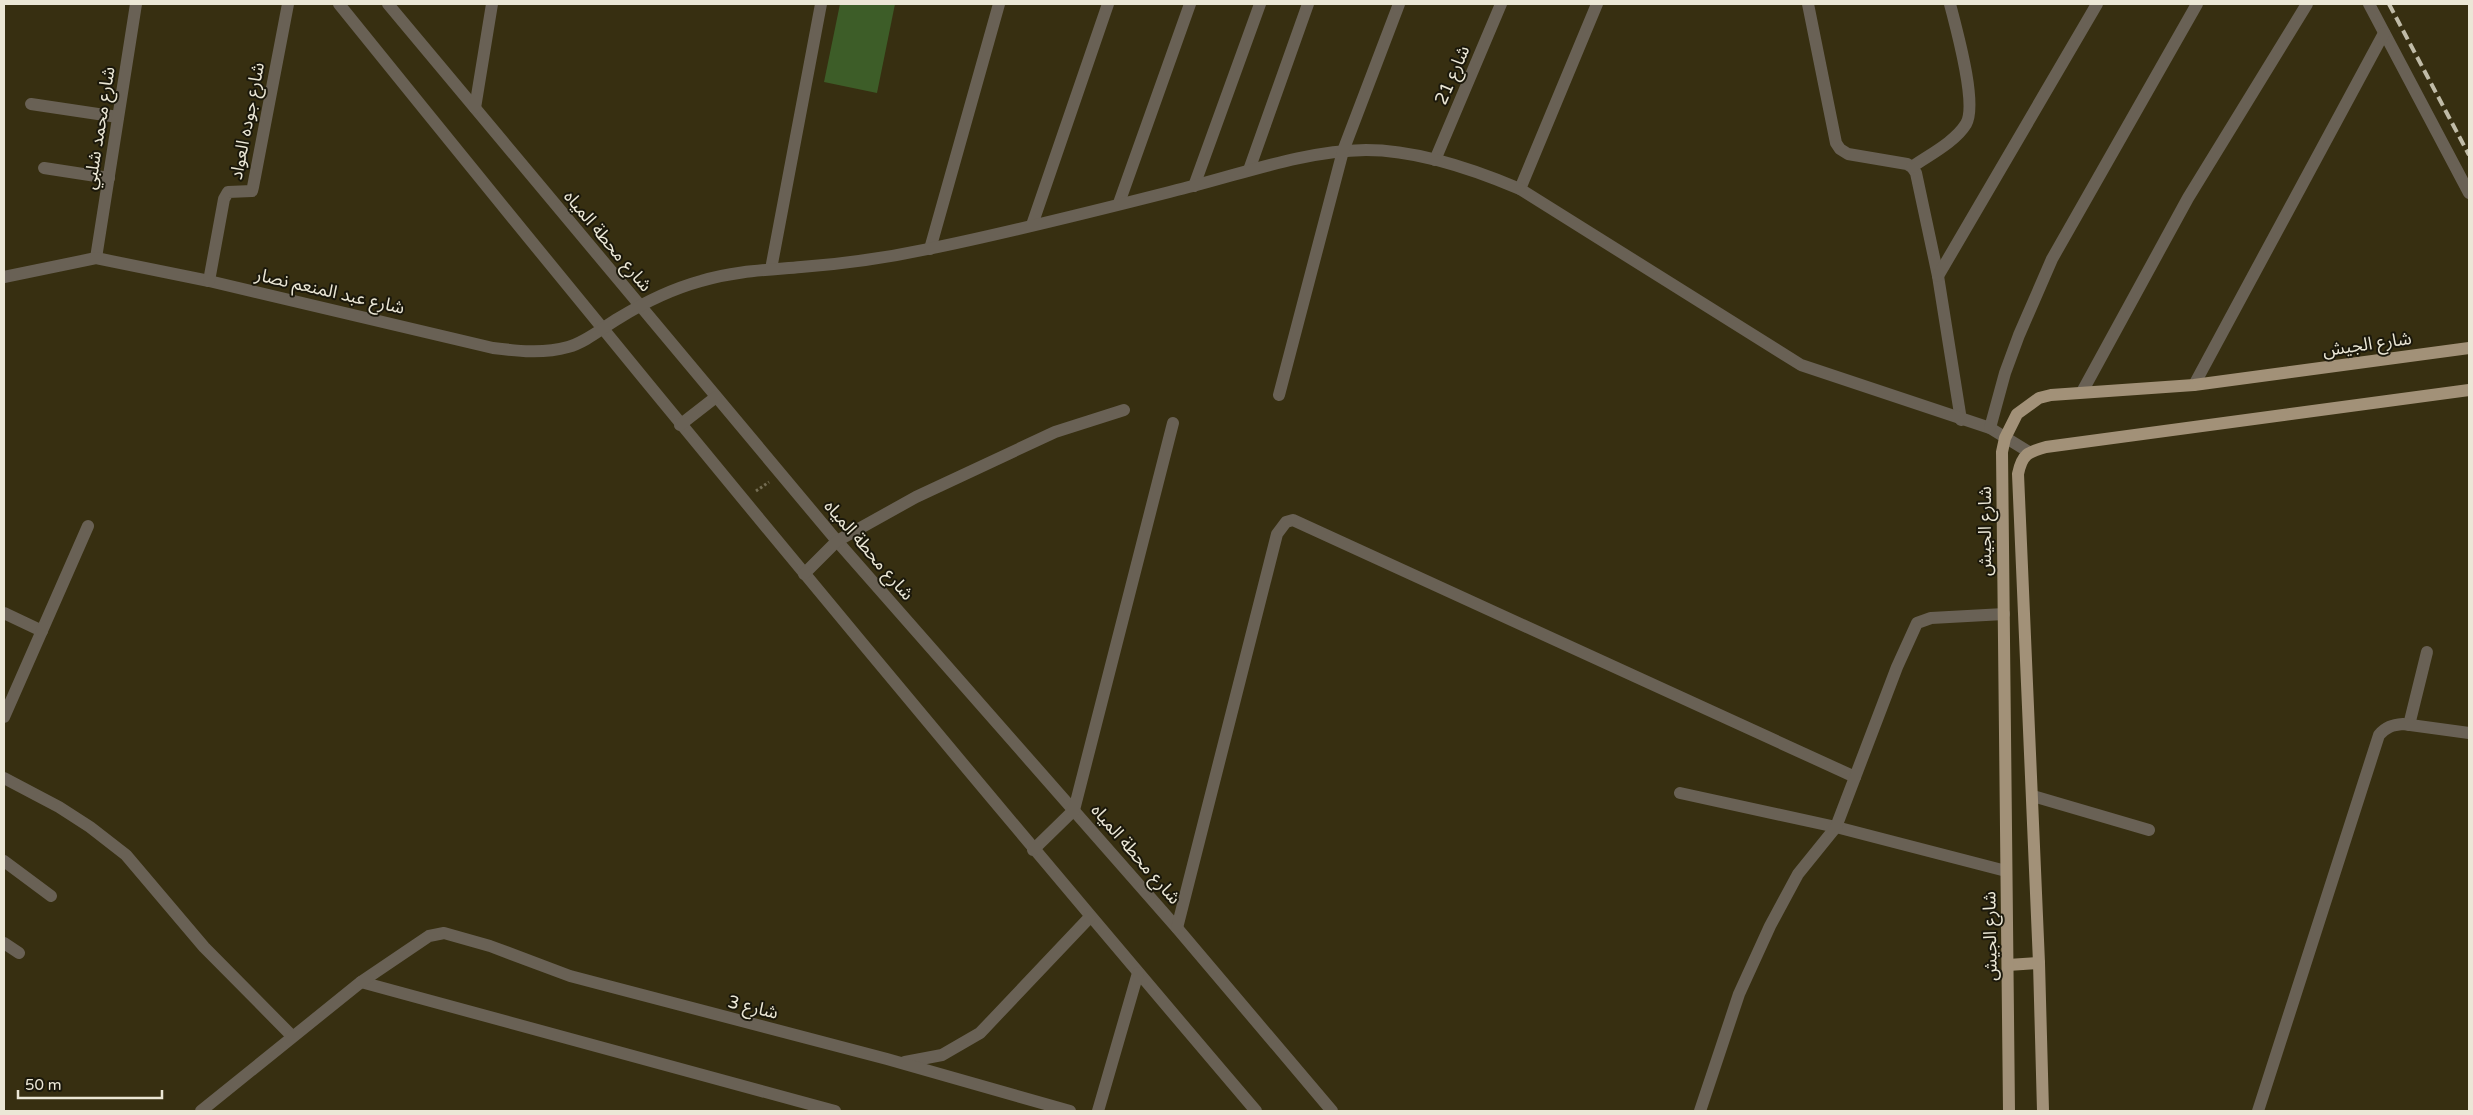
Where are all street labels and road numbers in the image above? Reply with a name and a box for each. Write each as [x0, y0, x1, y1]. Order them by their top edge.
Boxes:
street label: شارع 21 [1430, 42, 1477, 109]
street label: شارع جوده العواد [225, 60, 272, 182]
street label: شارع محمد شلبي [78, 65, 123, 192]
street label: شارع محطة المياه [557, 186, 657, 298]
street label: شارع عبد المنعم نصار [251, 263, 407, 322]
street label: شارع الجيش [2321, 327, 2413, 364]
street label: شارع الجيش [1974, 486, 1999, 576]
street label: شارع محطة المياه [817, 495, 918, 607]
street label: شارع محطة المياه [1084, 799, 1185, 911]
street label: شارع الجيش [1978, 891, 2005, 981]
street label: شارع 3 [725, 990, 780, 1027]

